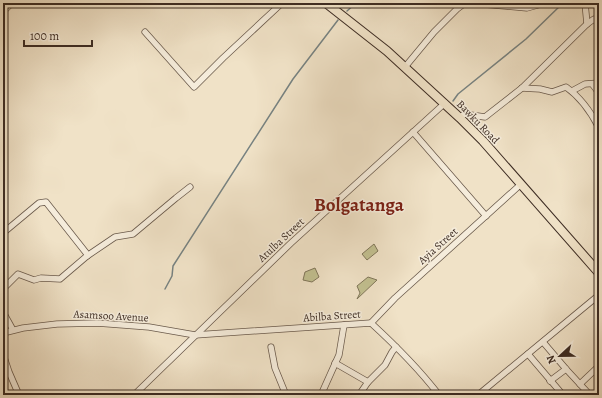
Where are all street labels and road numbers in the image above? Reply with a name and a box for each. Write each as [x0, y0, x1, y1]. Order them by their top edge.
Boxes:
street label: Bawku Road [453, 97, 503, 147]
street label: Atulba Street [254, 214, 308, 266]
street label: Ayia Street [414, 224, 461, 268]
street label: Asamsoo Avenue [72, 306, 149, 325]
street label: Abilba Street [302, 306, 362, 326]

